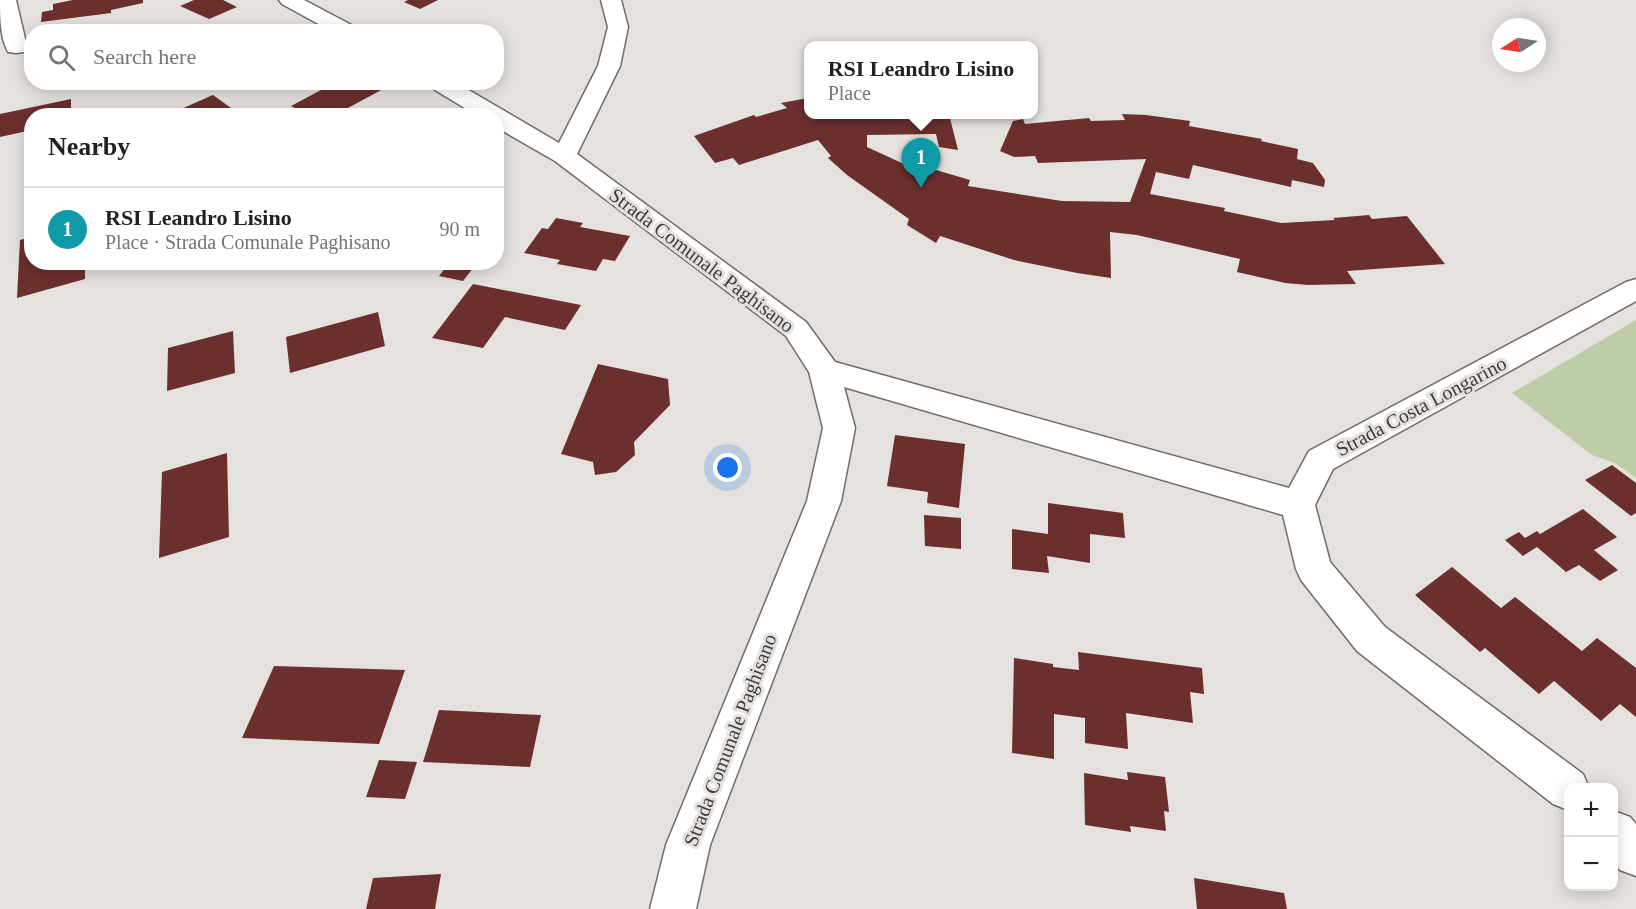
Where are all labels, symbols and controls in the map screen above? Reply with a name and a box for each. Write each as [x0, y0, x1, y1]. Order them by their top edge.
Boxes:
north arrow [1492, 18, 1546, 72]
search box [24, 24, 504, 90]
icon: search [45, 41, 78, 74]
popup [804, 41, 1038, 119]
text: Search here [93, 44, 196, 69]
text: RSI Leandro Lisino [828, 56, 1014, 81]
text: Place [828, 82, 871, 104]
text: Nearby [48, 132, 130, 161]
pin: 1 [902, 138, 940, 188]
street label: Strada Comunale Paghisano [605, 183, 799, 337]
text: RSI Leandro Lisino [105, 205, 292, 230]
text: 1 [63, 218, 73, 240]
text: 90 m [439, 218, 480, 240]
text: Place · Strada Comunale Paghisano [105, 231, 391, 253]
street label: Strada Costa Longarino [1332, 352, 1510, 461]
your location [713, 453, 742, 482]
street label: Strada Comunale Paghisano [679, 631, 782, 850]
map controls [1564, 783, 1618, 891]
button: + [1564, 783, 1618, 837]
button: − [1564, 837, 1618, 891]

